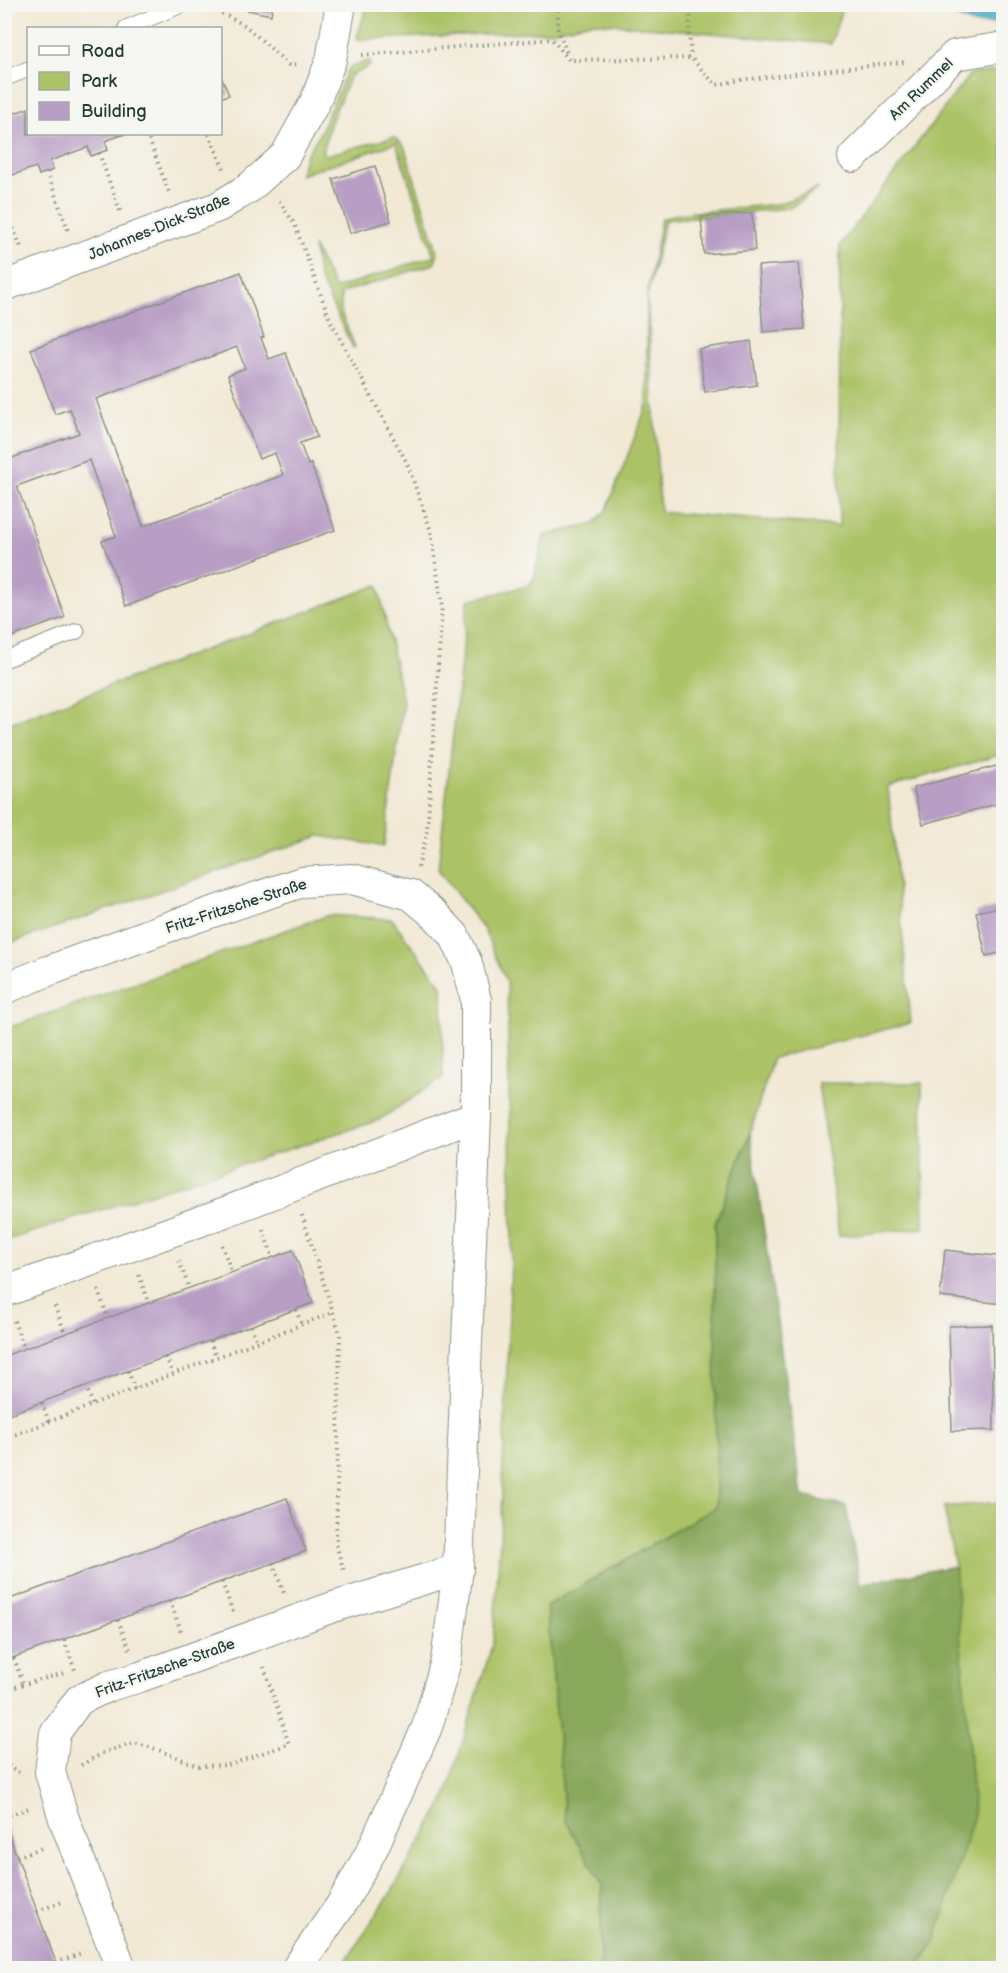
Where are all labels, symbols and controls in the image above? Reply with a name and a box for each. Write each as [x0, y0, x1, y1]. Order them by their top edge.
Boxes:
legend [27, 27, 222, 135]
text: Road [81, 41, 125, 62]
street label: Am Rummel [885, 54, 957, 125]
text: Park [81, 71, 117, 92]
text: Building [81, 101, 147, 122]
street label: Johannes-Dick-Straße [85, 190, 233, 265]
street label: Fritz-Fritzsche-Straße [163, 875, 309, 938]
street label: Fritz-Fritzsche-Straße [93, 1634, 238, 1703]

